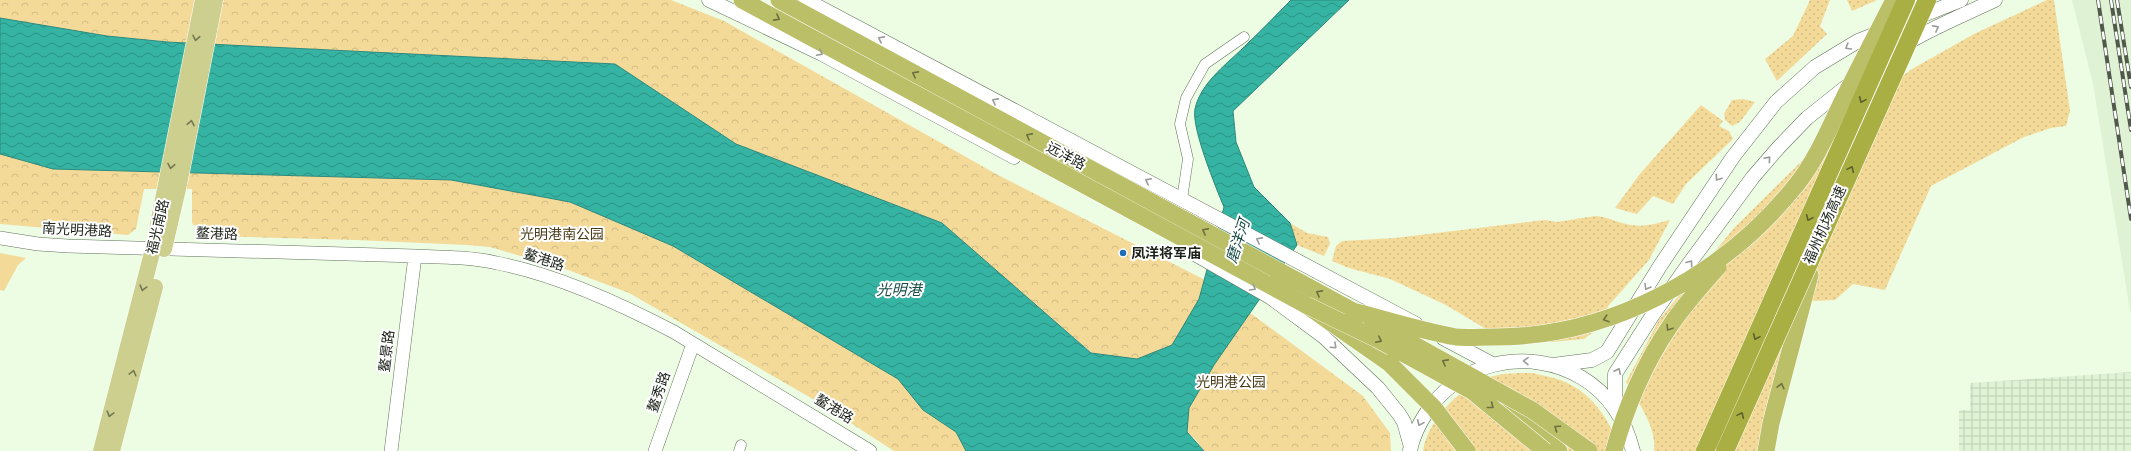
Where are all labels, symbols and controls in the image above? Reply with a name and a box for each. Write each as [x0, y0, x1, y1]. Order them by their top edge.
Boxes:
one-way arrow [773, 13, 780, 20]
one-way arrow [1932, 25, 1939, 33]
one-way arrow [192, 35, 200, 41]
one-way arrow [878, 37, 885, 44]
one-way arrow [1845, 43, 1852, 50]
one-way arrow [816, 48, 823, 56]
one-way arrow [911, 71, 919, 78]
one-way arrow [1859, 95, 1867, 103]
one-way arrow [992, 98, 1000, 105]
one-way arrow [186, 120, 195, 126]
one-way arrow [1026, 133, 1033, 140]
street label: 远洋路 [1043, 139, 1089, 173]
one-way arrow [1764, 157, 1771, 164]
one-way arrow [167, 163, 176, 169]
one-way arrow [1846, 165, 1854, 172]
one-way arrow [1715, 174, 1723, 181]
one-way arrow [1144, 178, 1152, 186]
street label: 福州机场高速 [1800, 183, 1850, 267]
street label: 福光南路 [143, 198, 173, 256]
water label: 磨洋河 [1222, 214, 1254, 265]
one-way arrow [1806, 214, 1814, 222]
street label: 南光明港路 [42, 220, 112, 240]
street label: 鳌港路 [196, 225, 238, 243]
park label: 光明港南公园 [520, 226, 604, 243]
one-way arrow [1202, 228, 1209, 236]
one-way arrow [1256, 237, 1263, 245]
street label: 鳌港路 [521, 245, 567, 275]
place label: 凤洋将军庙 [1131, 245, 1201, 262]
marker: 凤洋将军庙 [1118, 248, 1128, 258]
one-way arrow [1685, 260, 1692, 267]
water label: 光明港 [876, 281, 923, 299]
one-way arrow [1644, 283, 1652, 290]
one-way arrow [139, 284, 148, 291]
one-way arrow [1249, 284, 1256, 291]
one-way arrow [1316, 290, 1323, 297]
one-way arrow [1603, 314, 1610, 323]
one-way arrow [1666, 324, 1673, 331]
street label: 鳌景路 [376, 329, 398, 373]
one-way arrow [1753, 333, 1761, 340]
one-way arrow [1375, 335, 1382, 343]
one-way arrow [1329, 342, 1337, 349]
one-way arrow [1523, 357, 1529, 365]
one-way arrow [1442, 359, 1449, 367]
one-way arrow [1613, 368, 1621, 375]
one-way arrow [128, 369, 137, 376]
street label: 鳌秀路 [644, 369, 674, 415]
park label: 光明港公园 [1196, 374, 1266, 391]
one-way arrow [1776, 382, 1784, 389]
street label: 鳌港路 [812, 391, 856, 427]
one-way arrow [1486, 402, 1493, 409]
one-way arrow [106, 410, 115, 417]
one-way arrow [1736, 412, 1744, 420]
one-way arrow [1417, 419, 1425, 426]
one-way arrow [1554, 425, 1561, 433]

